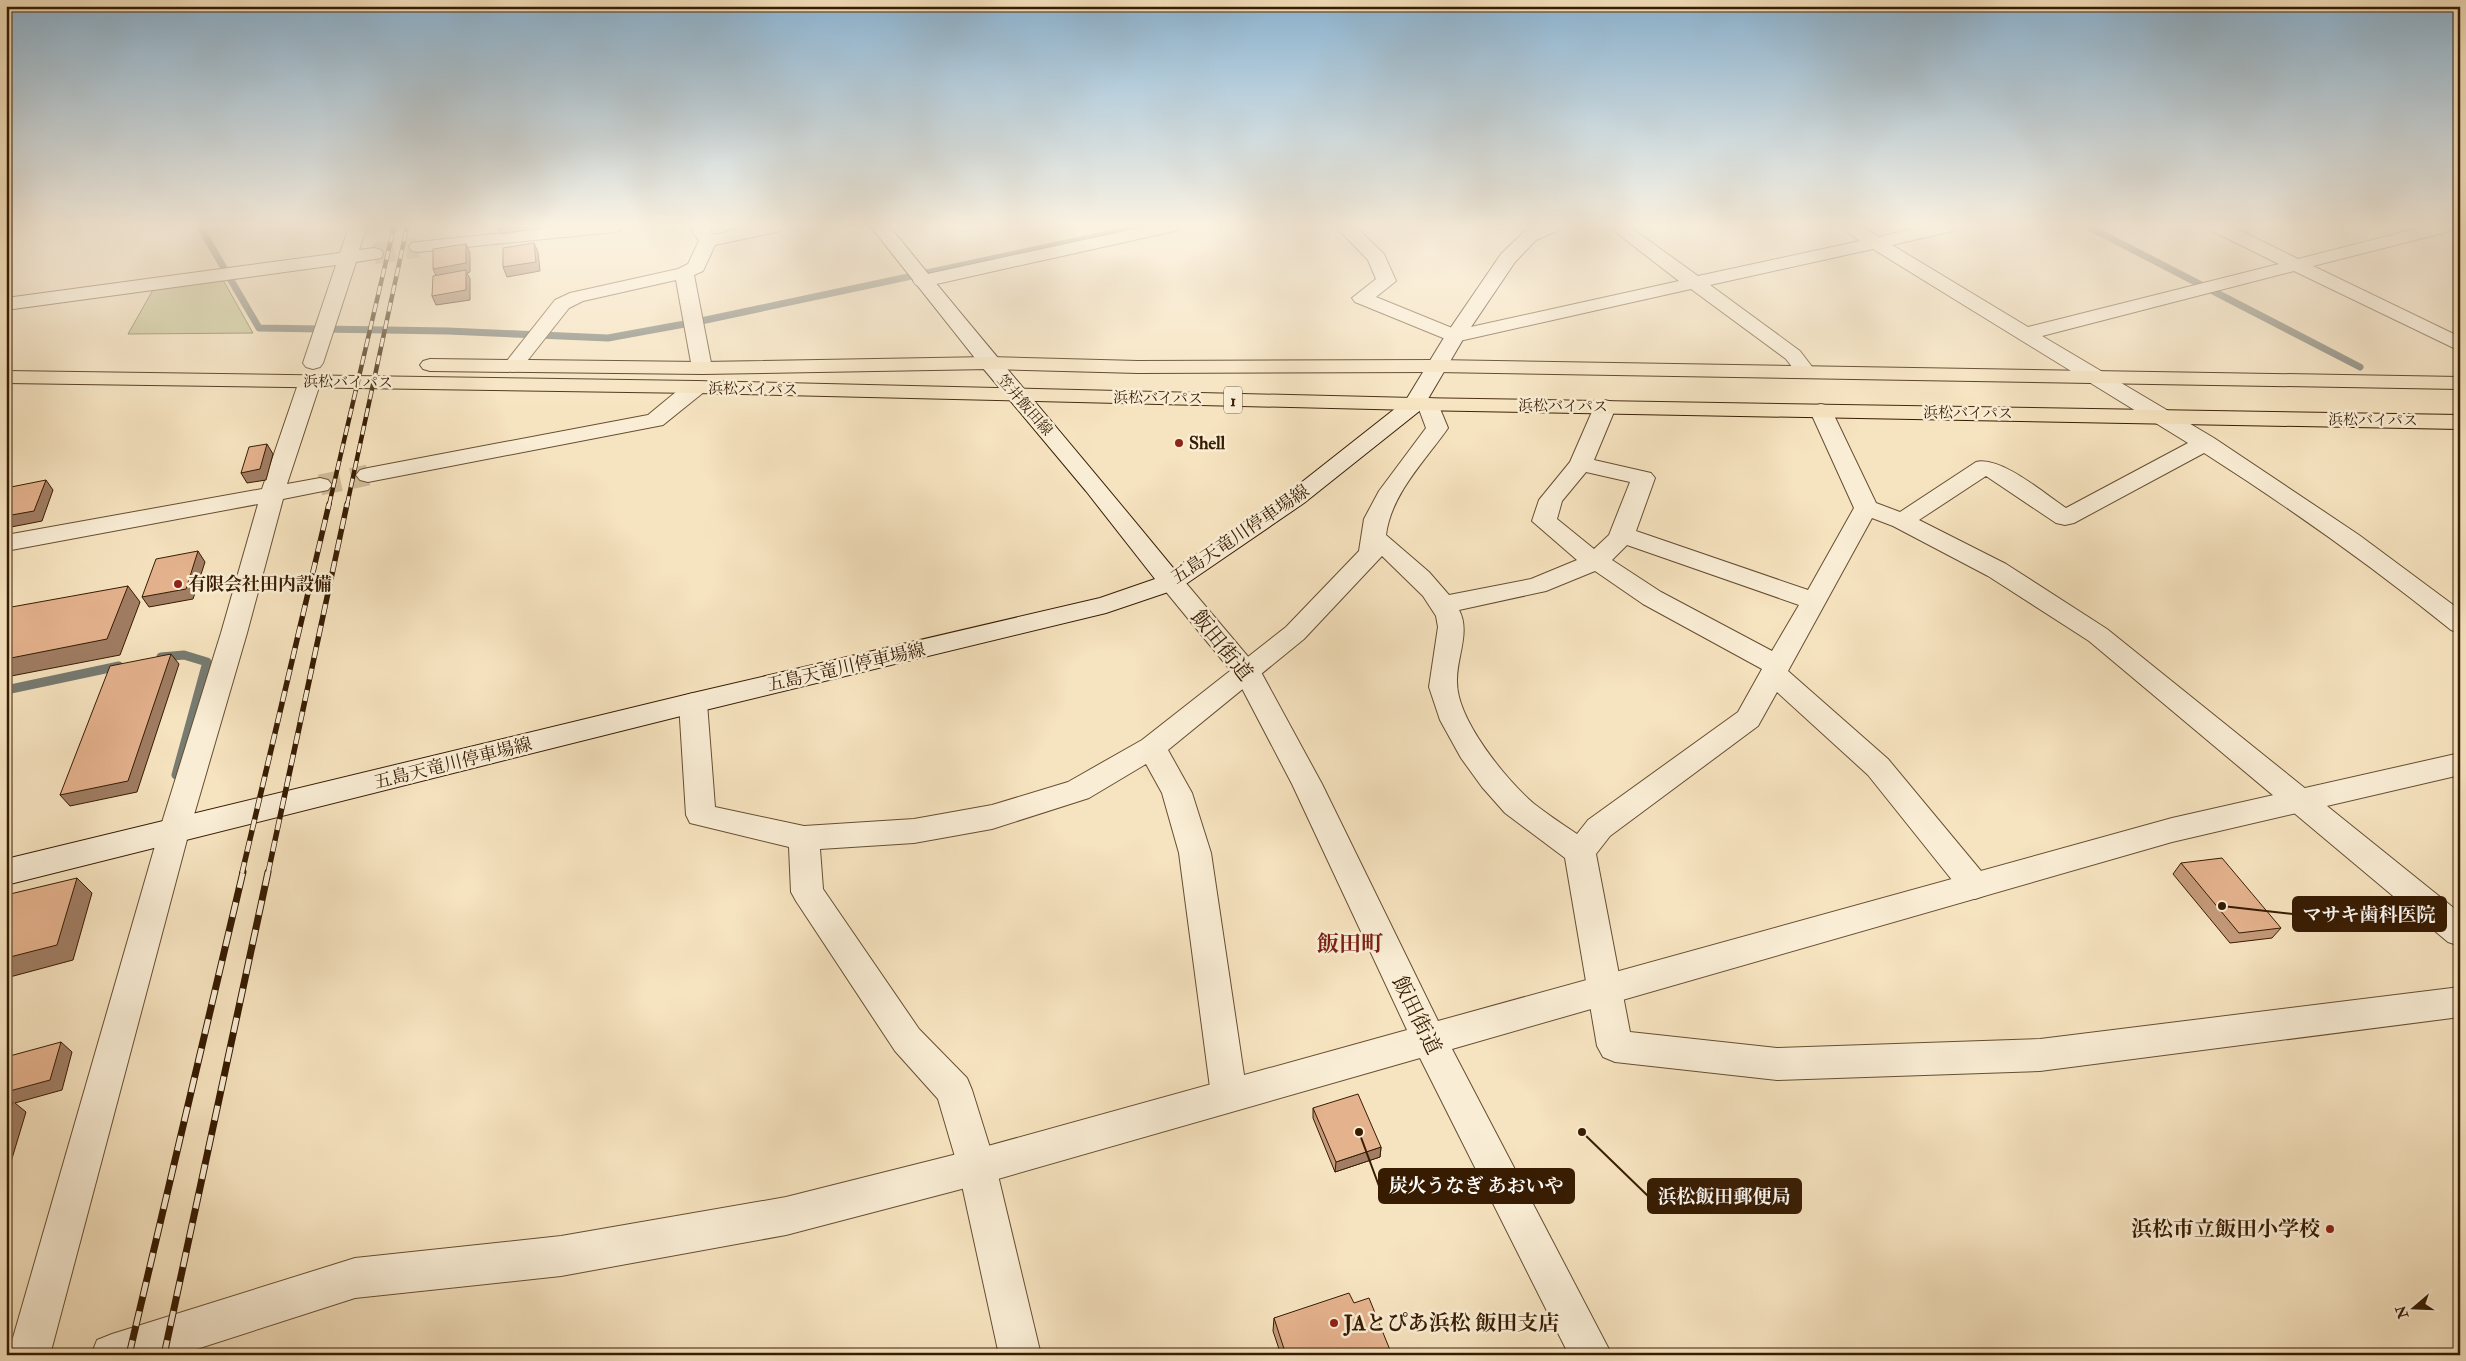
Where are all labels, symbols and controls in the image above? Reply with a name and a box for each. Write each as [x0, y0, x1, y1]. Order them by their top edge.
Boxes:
street label: 笠井飯田線 [993, 371, 1056, 440]
street label: 浜松バイパス [303, 372, 393, 393]
street label: 浜松バイパス [708, 379, 798, 400]
road number: 1 [1224, 386, 1242, 414]
street label: 浜松バイパス [1113, 388, 1203, 409]
street label: 浜松バイパス [1518, 396, 1608, 417]
street label: 浜松バイパス [1923, 403, 2013, 424]
street label: 浜松バイパス [2328, 410, 2418, 431]
place label: Shell [1189, 432, 1226, 455]
marker: Shell [1173, 437, 1185, 449]
street label: 五島天竜川停車場線 [1167, 480, 1314, 589]
place label: 有限会社田内設備 [188, 573, 332, 596]
marker: 有限会社田内設備 [172, 578, 184, 590]
street label: 飯田街道 [1185, 604, 1259, 686]
street label: 五島天竜川停車場線 [765, 638, 928, 697]
street label: 五島天竜川停車場線 [372, 733, 534, 794]
callout: マサキ歯科医院 [2293, 897, 2446, 931]
text: マサキ歯科医院 [2302, 903, 2436, 927]
district label: 飯田町 [1317, 930, 1383, 958]
street label: 飯田街道 [1386, 972, 1447, 1059]
callout: 炭火うなぎ あおいや [1379, 1169, 1574, 1203]
text: 炭火うなぎ あおいや [1389, 1174, 1564, 1198]
callout: 浜松飯田郵便局 [1648, 1179, 1801, 1213]
text: 浜松飯田郵便局 [1657, 1185, 1791, 1209]
place label: 浜松市立飯田小学校 [2131, 1216, 2320, 1243]
marker: 浜松市立飯田小学校 [2324, 1223, 2336, 1235]
north arrow [2388, 1284, 2438, 1334]
text: N [2392, 1303, 2413, 1322]
place label: JAとぴあ浜松 飯田支店 [1343, 1310, 1559, 1337]
marker: JAとぴあ浜松 飯田支店 [1328, 1317, 1340, 1329]

